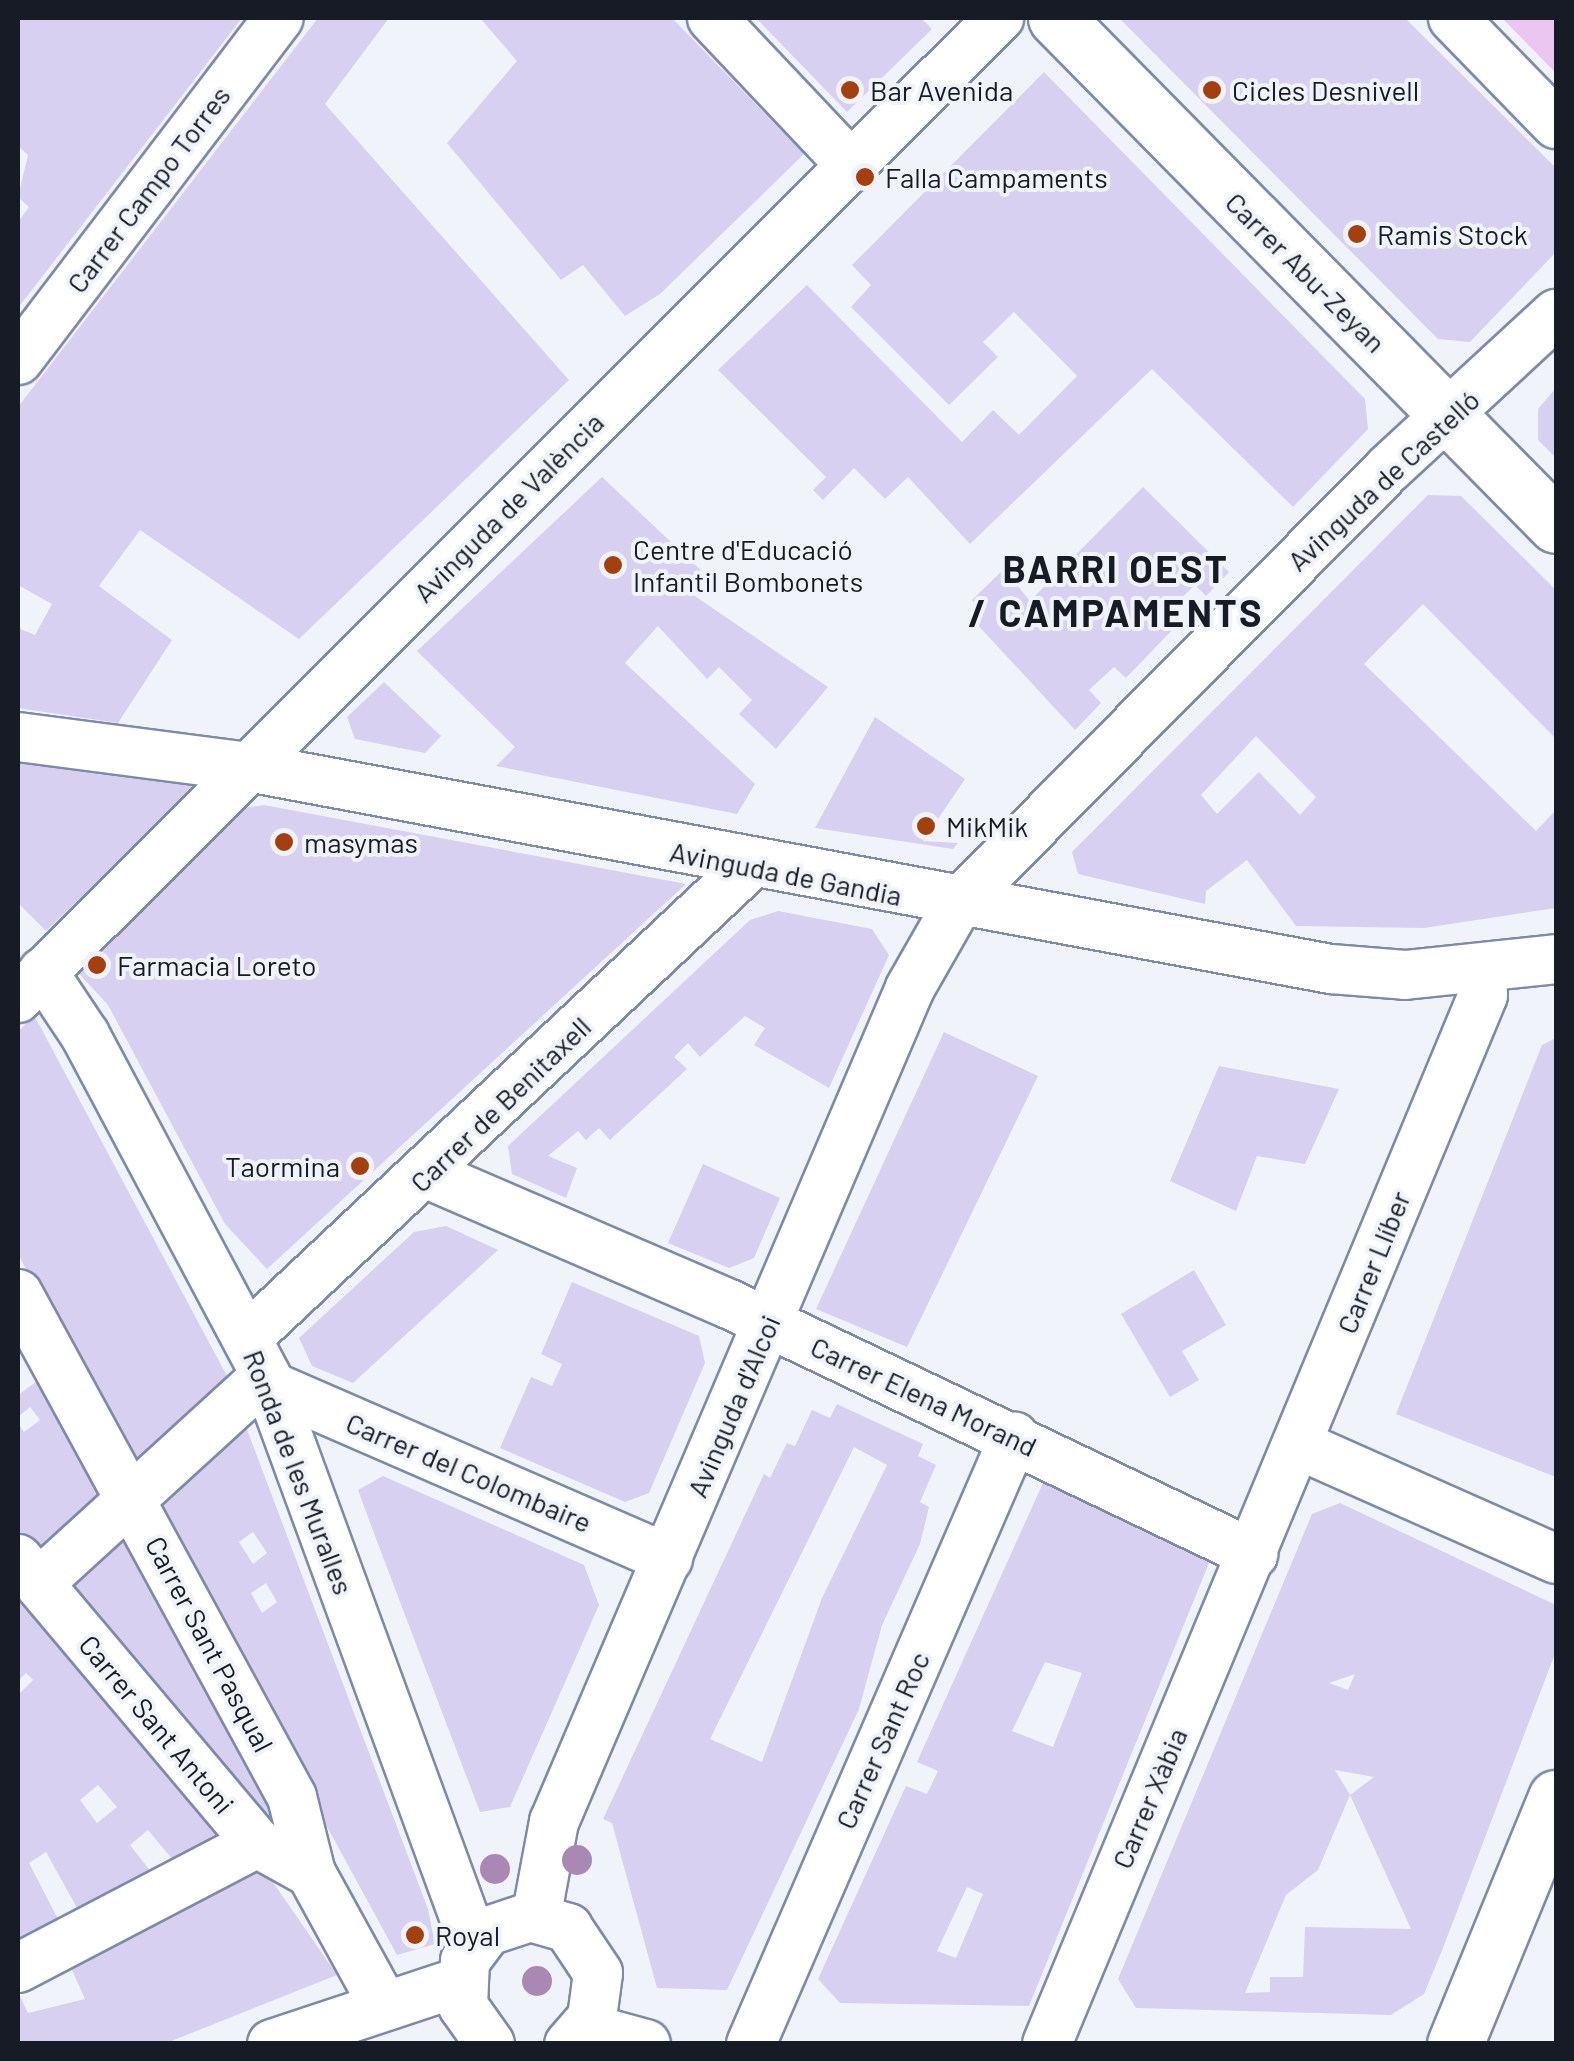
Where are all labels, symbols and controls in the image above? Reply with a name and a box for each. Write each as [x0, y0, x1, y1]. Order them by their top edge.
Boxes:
place label: Bar Avenida [870, 73, 1013, 107]
place label: Cicles Desnivell [1232, 73, 1419, 107]
street label: Carrer Campo Torres [59, 79, 237, 299]
marker: Bar Avenida [839, 79, 861, 101]
marker: Cicles Desnivell [1201, 79, 1223, 101]
place label: Falla Campaments [885, 160, 1108, 194]
marker: Falla Campaments [854, 166, 876, 188]
street label: Carrer Abu-Zeyan [1219, 185, 1393, 359]
place label: Ramis Stock [1377, 217, 1528, 251]
marker: Ramis Stock [1346, 223, 1368, 245]
street label: Avinguda de Castelló [1280, 383, 1486, 577]
street label: Avinguda de València [406, 405, 610, 609]
place label: Centre d'Educació Infantil Bombonets [633, 532, 863, 598]
district label: BARRI OEST / CAMPAMENTS [968, 546, 1264, 636]
marker: Centre d'Educació Infantil Bombonets [602, 554, 624, 576]
place label: MikMik [946, 809, 1028, 843]
marker: MikMik [915, 815, 937, 837]
place label: masymas [304, 825, 418, 859]
marker: masymas [273, 831, 295, 853]
street label: Avinguda de Gandia [667, 834, 905, 912]
place label: Farmacia Loreto [117, 948, 317, 982]
marker: Farmacia Loreto [86, 954, 108, 976]
street label: Carrer de Benitaxell [403, 1009, 597, 1199]
place label: Taormina [225, 1149, 340, 1183]
marker: Taormina [349, 1155, 371, 1177]
street label: Carrer Llíber [1329, 1186, 1417, 1338]
street label: Avinguda d'Alcoi [680, 1310, 786, 1502]
street label: Carrer Elena Morand [806, 1329, 1042, 1463]
street label: Ronda de les Muralles [237, 1345, 361, 1599]
street label: Carrer del Colombaire [341, 1405, 597, 1539]
street label: Carrer Sant Pasqual [139, 1531, 281, 1757]
street label: Carrer Sant Antoni [72, 1628, 242, 1820]
street label: Carrer Sant Roc [828, 1646, 936, 1834]
street label: Carrer Xàbia [1104, 1723, 1194, 1873]
place label: Royal [435, 1918, 500, 1952]
marker: Royal [404, 1924, 426, 1946]

